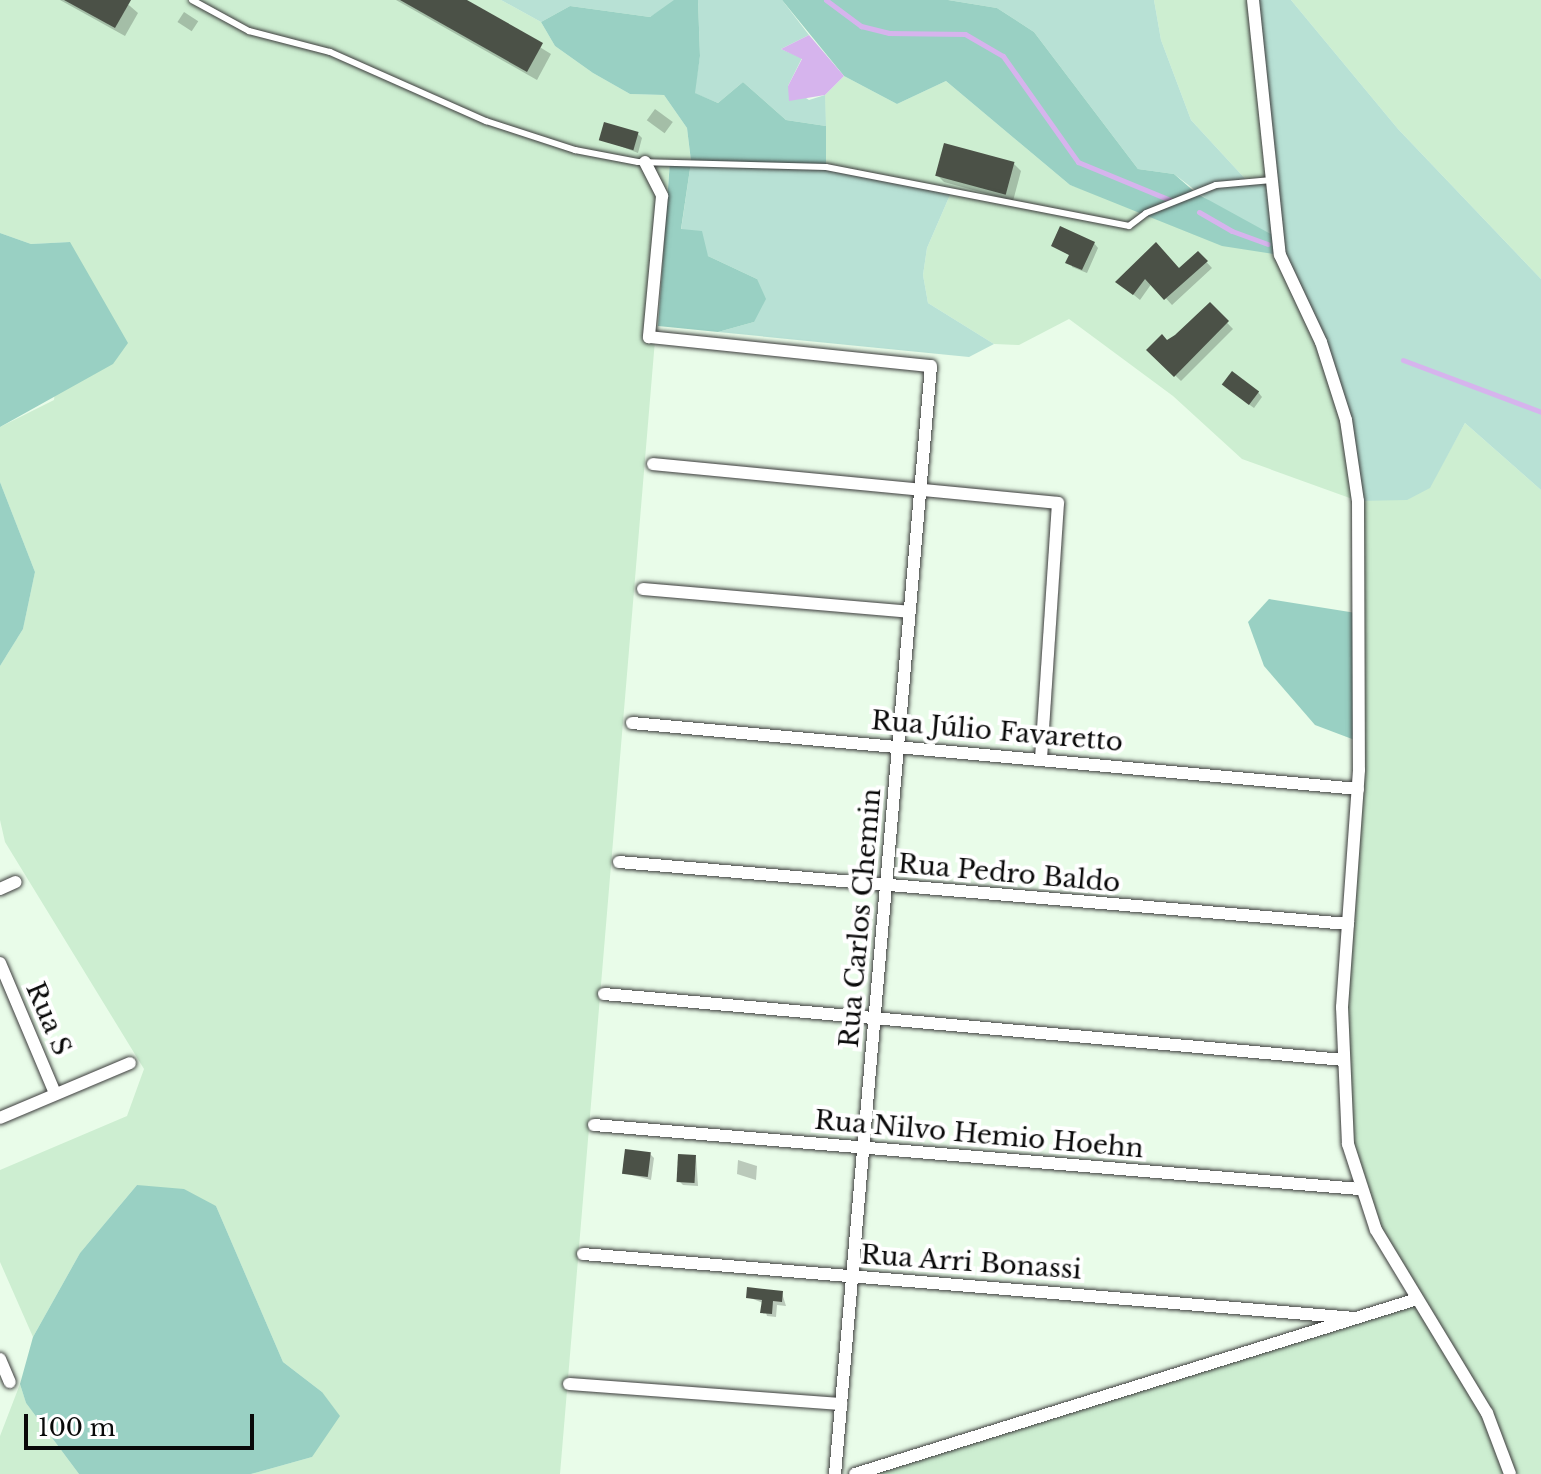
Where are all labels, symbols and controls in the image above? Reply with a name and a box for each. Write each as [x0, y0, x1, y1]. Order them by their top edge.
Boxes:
street label: Rua Júlio Favaretto [870, 705, 1124, 759]
street label: Rua Carlos Chemin [834, 787, 888, 1049]
street label: Rua Pedro Baldo [896, 849, 1122, 899]
street label: Rua S [19, 978, 77, 1060]
street label: Rua Nilvo Hemio Hoehn [813, 1105, 1145, 1165]
street label: Rua Arri Bonassi [859, 1240, 1083, 1286]
scale bar [28, 1398, 258, 1448]
text: 100 m [38, 1413, 116, 1442]

